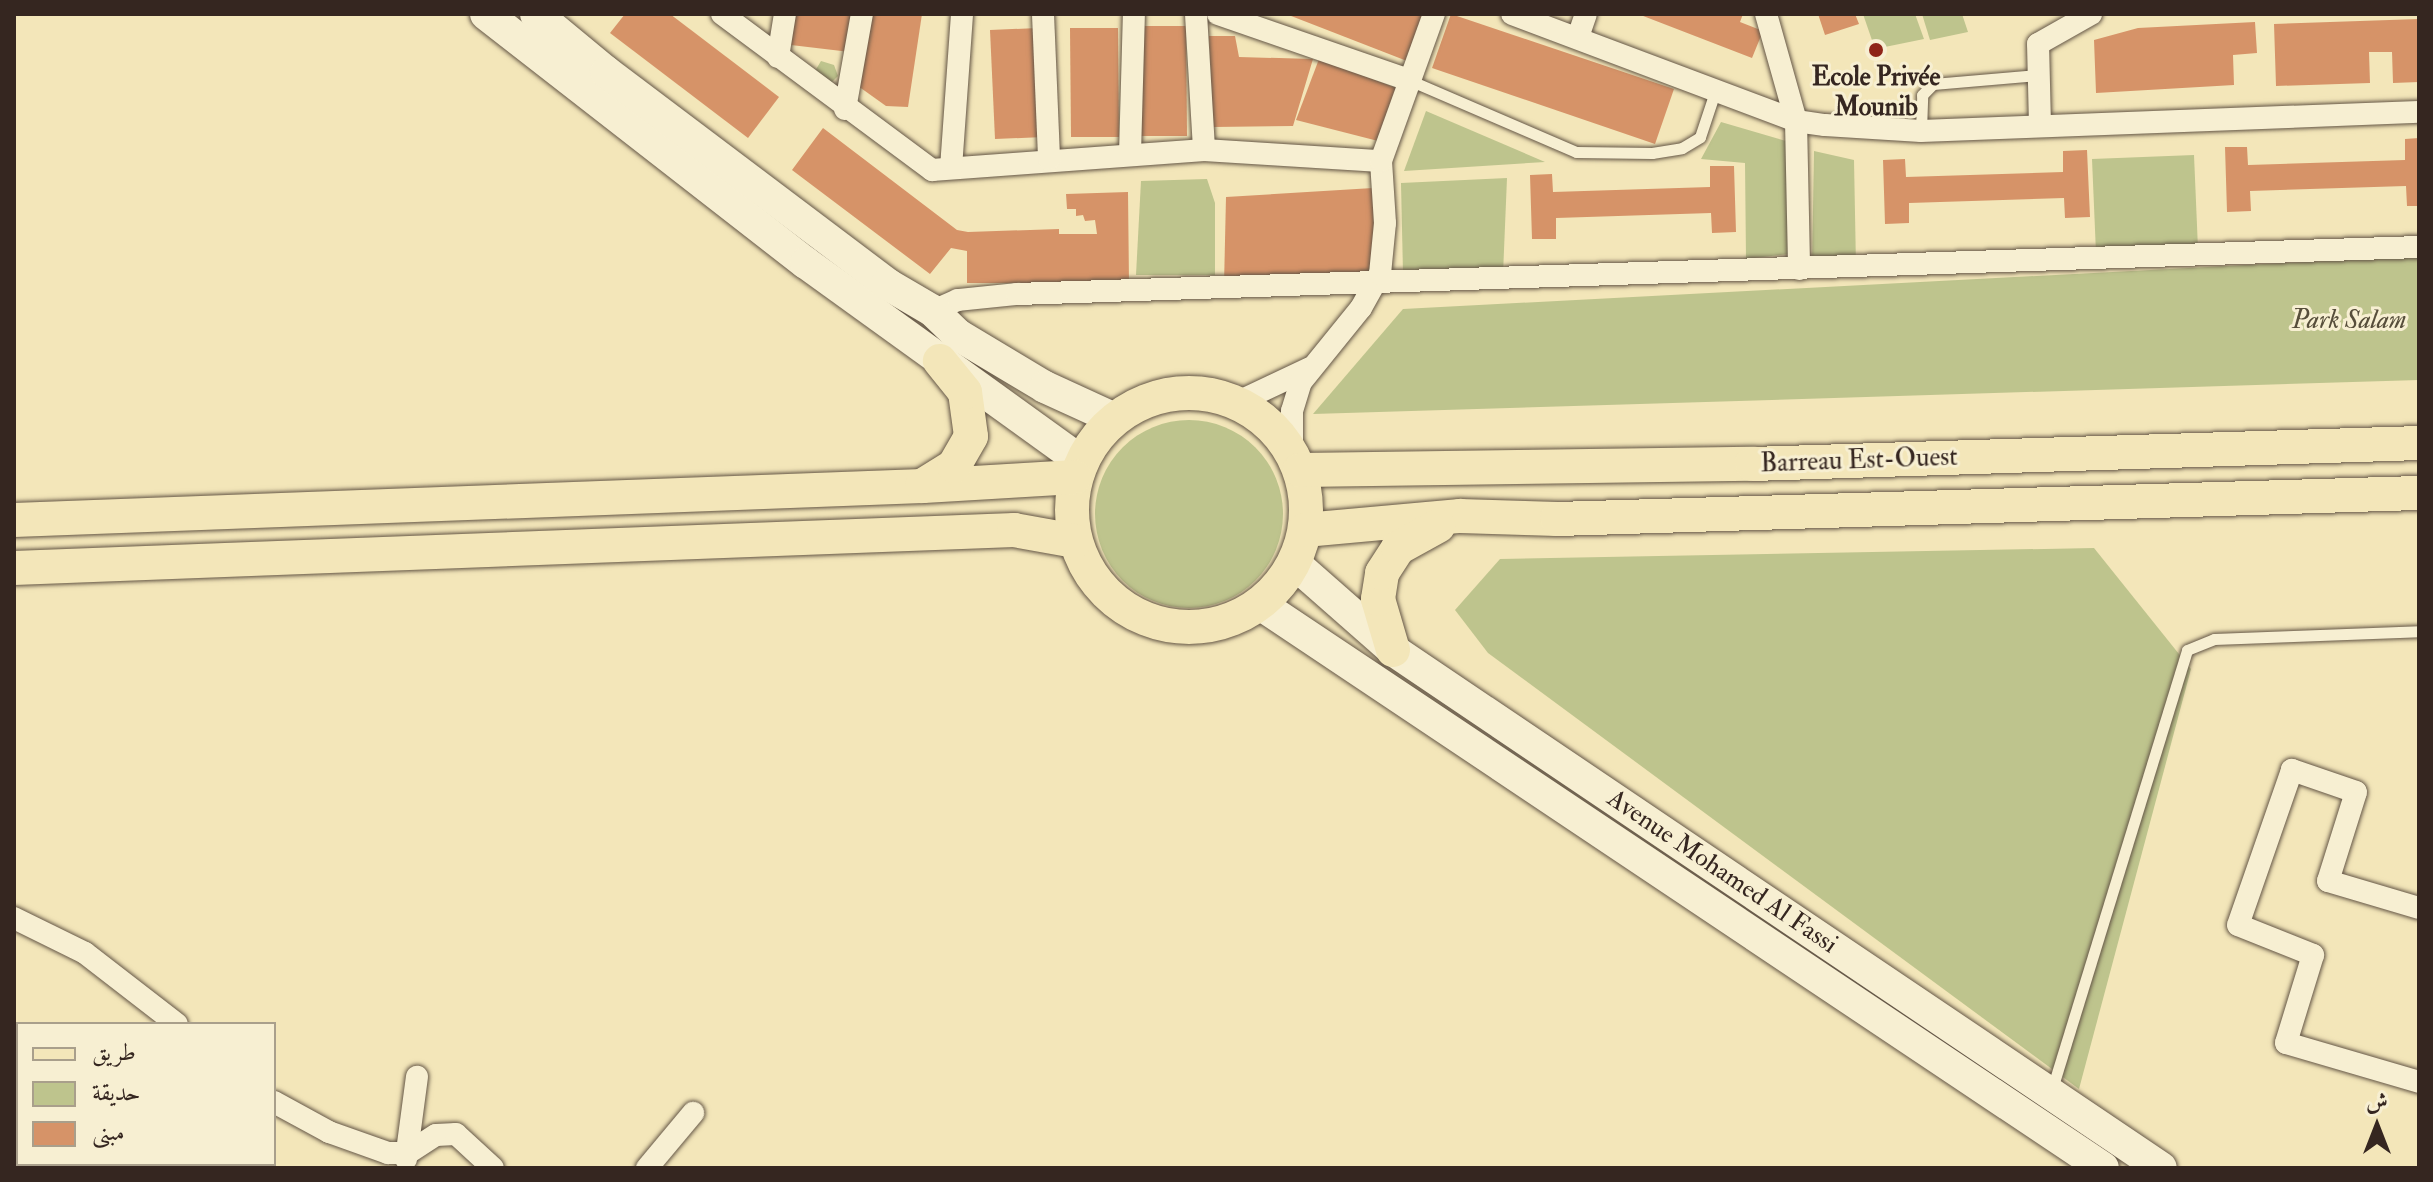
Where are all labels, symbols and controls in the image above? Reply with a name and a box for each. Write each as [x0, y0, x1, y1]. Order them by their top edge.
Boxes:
marker: Ecole Privée Mounib [1867, 41, 1885, 59]
place label: Ecole Privée Mounib [1812, 62, 1940, 124]
park label: Park Salam [2292, 305, 2406, 337]
street label: Barreau Est-Ouest [1760, 442, 1958, 480]
street label: Avenue Mohamed Al Fassi [1601, 783, 1843, 961]
legend [16, 1022, 276, 1166]
text: طريق [92, 1037, 136, 1068]
text: حديقة [92, 1077, 141, 1108]
north arrow [2337, 1086, 2417, 1166]
text: ش [2366, 1088, 2388, 1116]
text: مبنى [92, 1117, 125, 1148]

